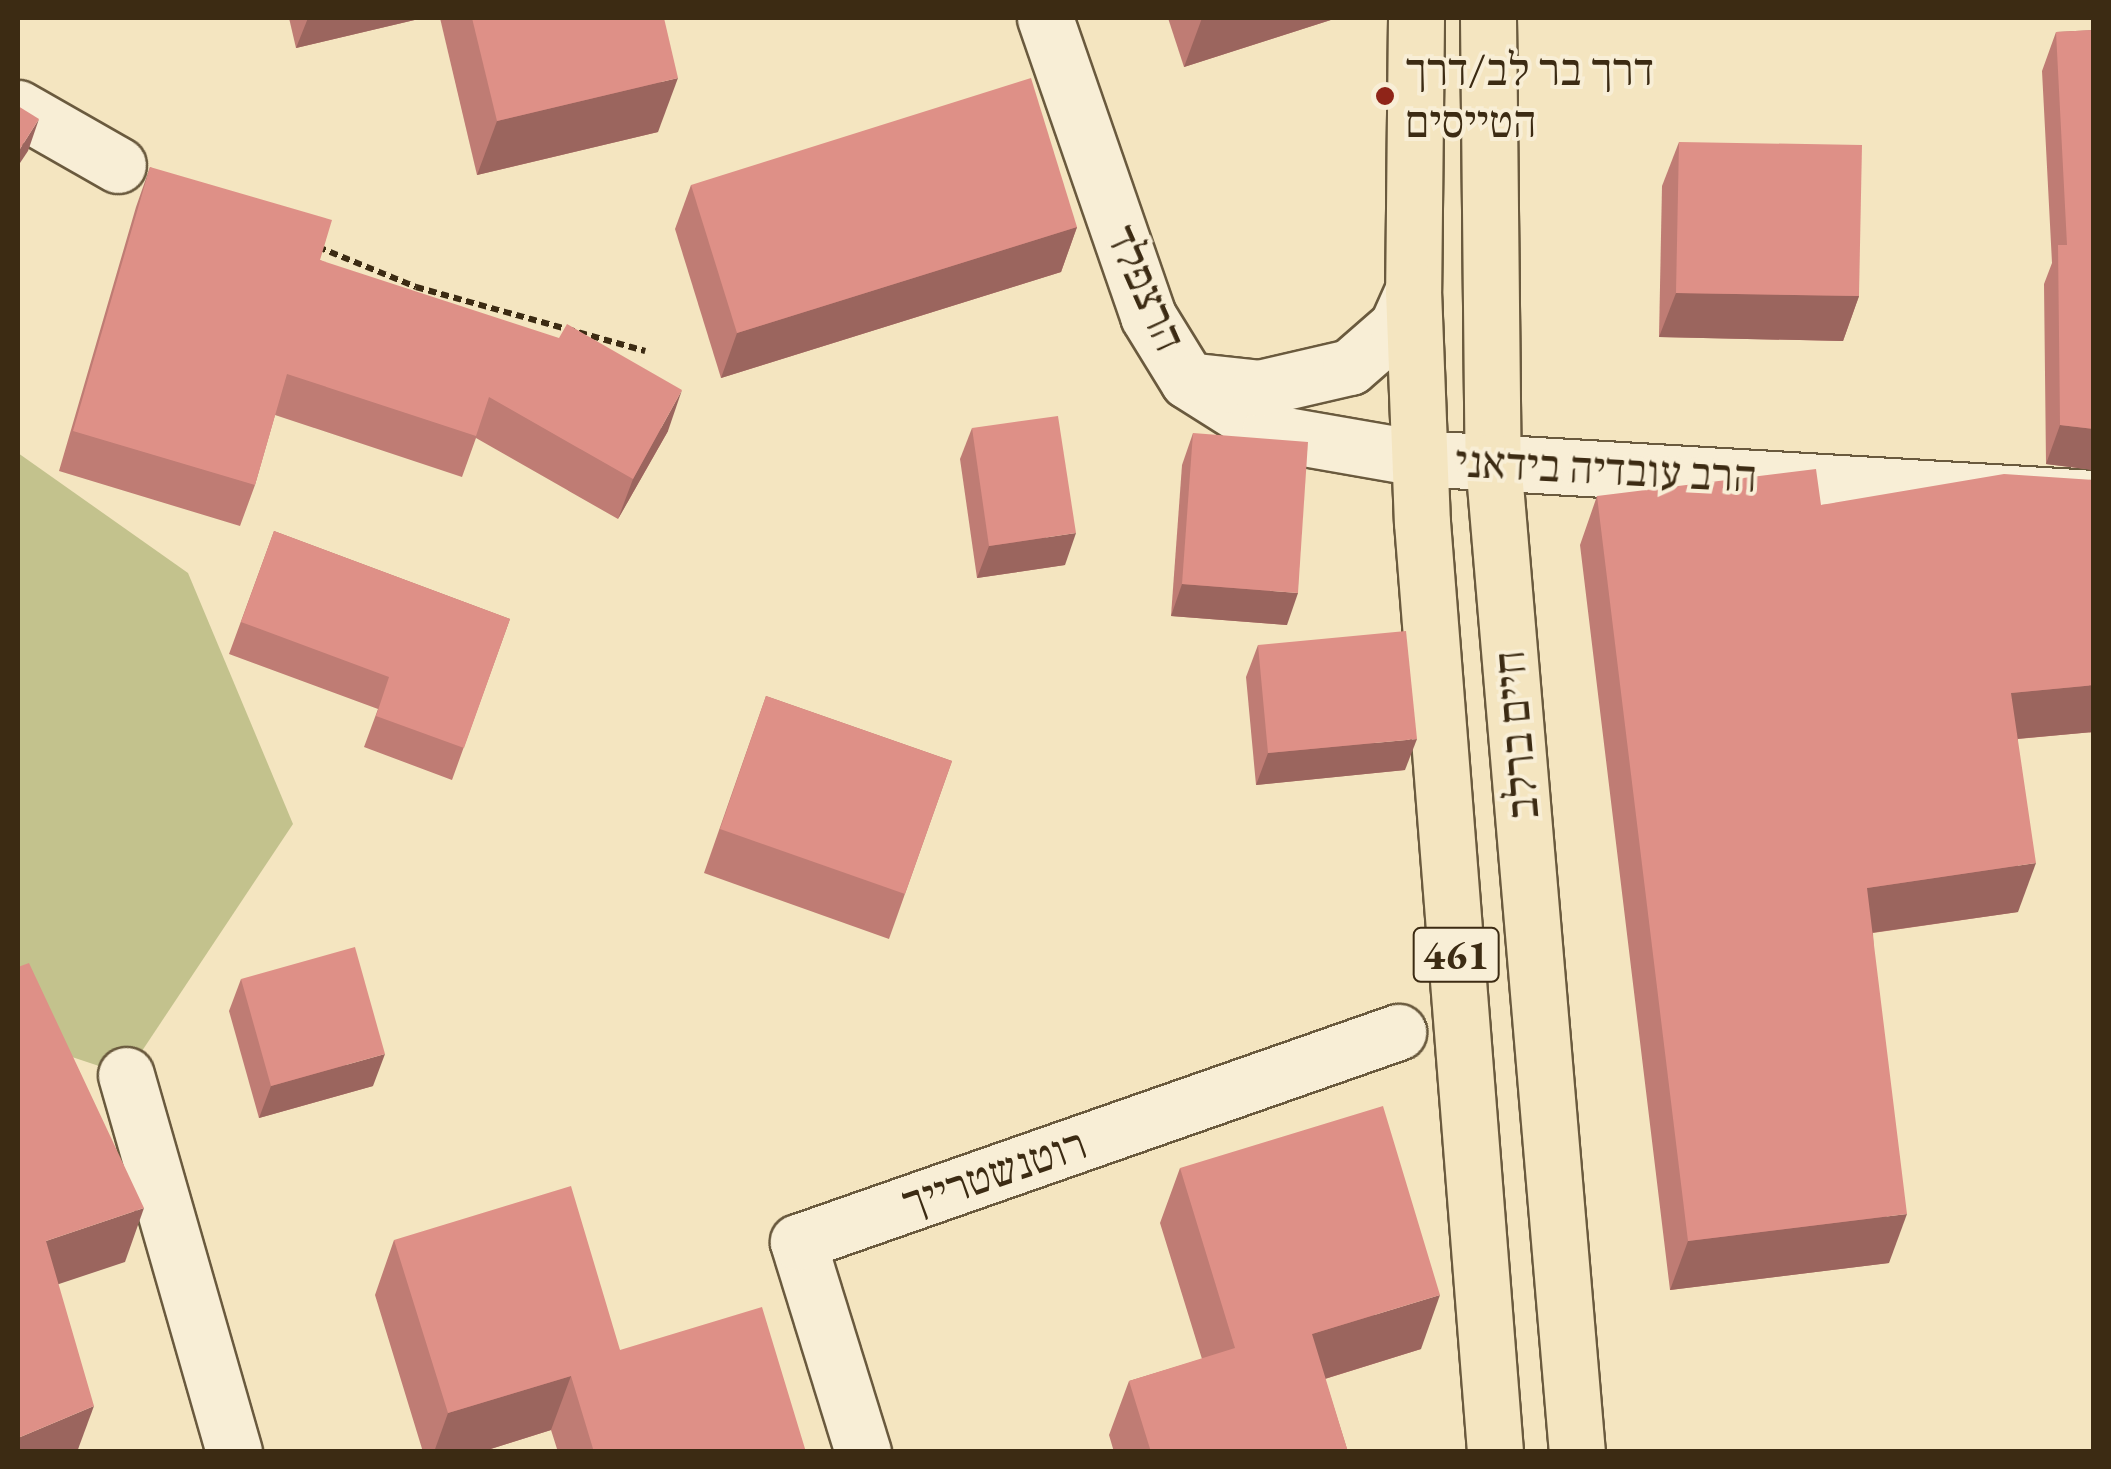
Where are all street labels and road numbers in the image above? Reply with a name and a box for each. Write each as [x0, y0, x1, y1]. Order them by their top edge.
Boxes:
street label: הרצפלד [1095, 217, 1197, 359]
street label: הרב עובדיה בידאני [1454, 434, 1758, 504]
street label: חיים ברלב [1482, 648, 1550, 822]
road number: 461 [1411, 918, 1501, 992]
street label: רוטנשטרייך [894, 1116, 1094, 1230]

